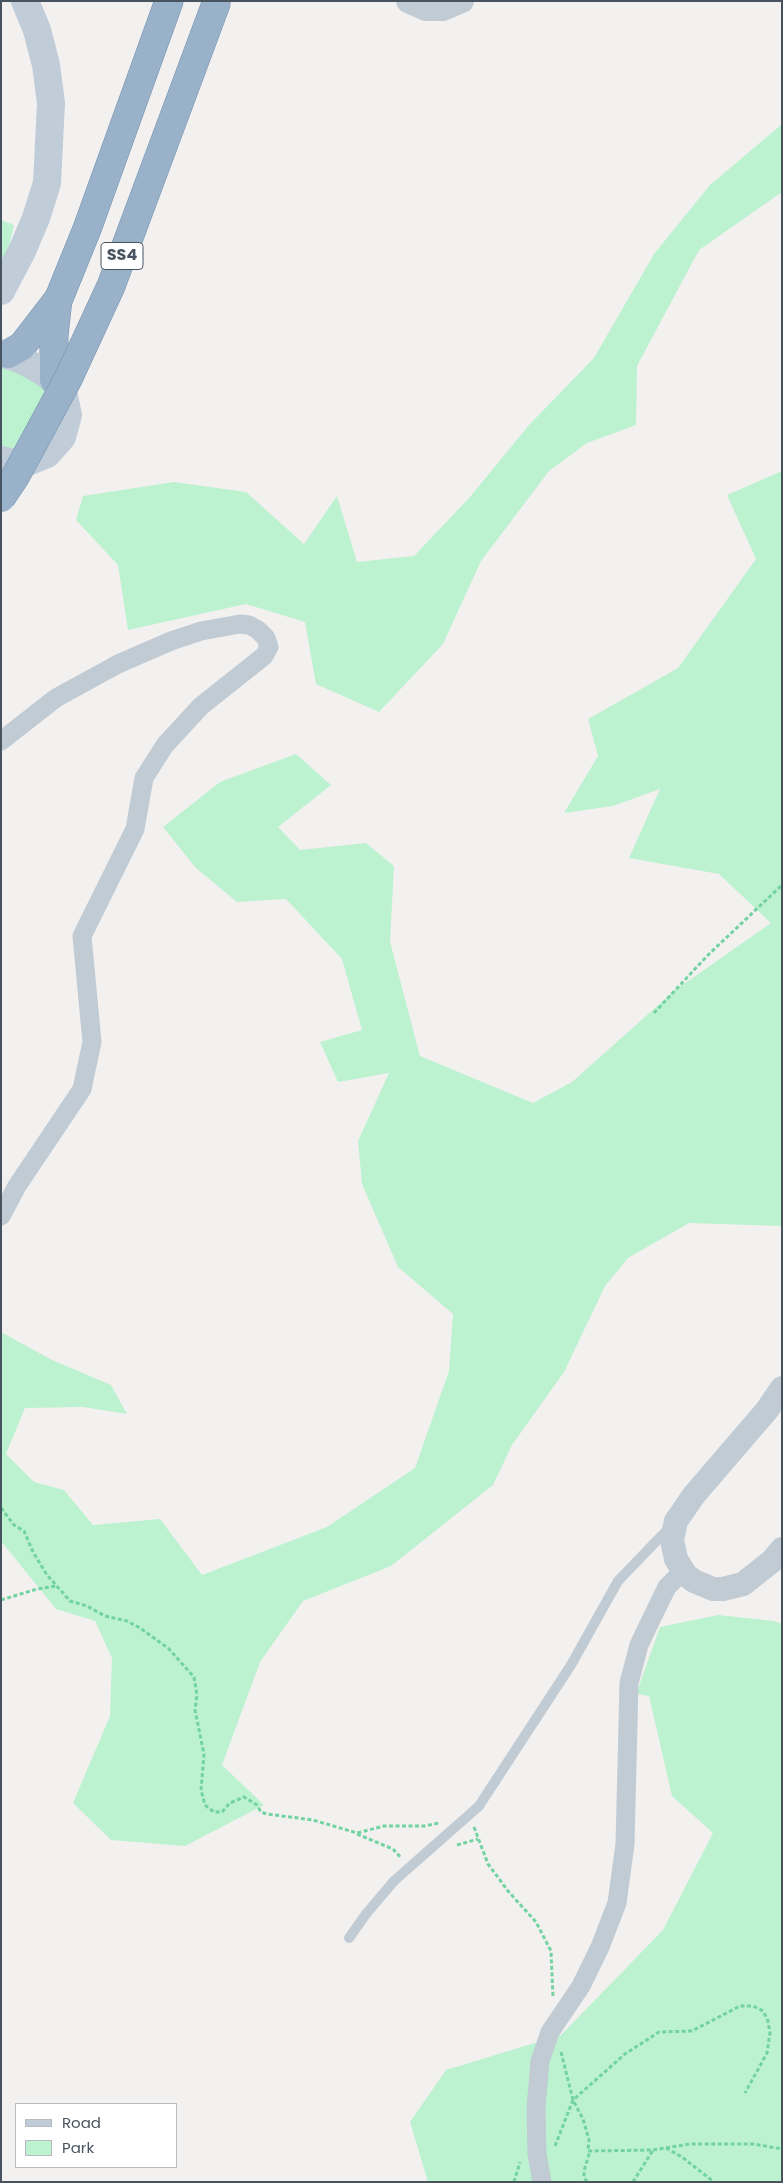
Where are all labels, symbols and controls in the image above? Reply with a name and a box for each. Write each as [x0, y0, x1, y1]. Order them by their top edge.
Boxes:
road number: SS4 [101, 242, 143, 270]
legend [15, 2103, 178, 2168]
text: Road [62, 2112, 101, 2133]
text: Park [62, 2137, 94, 2158]

